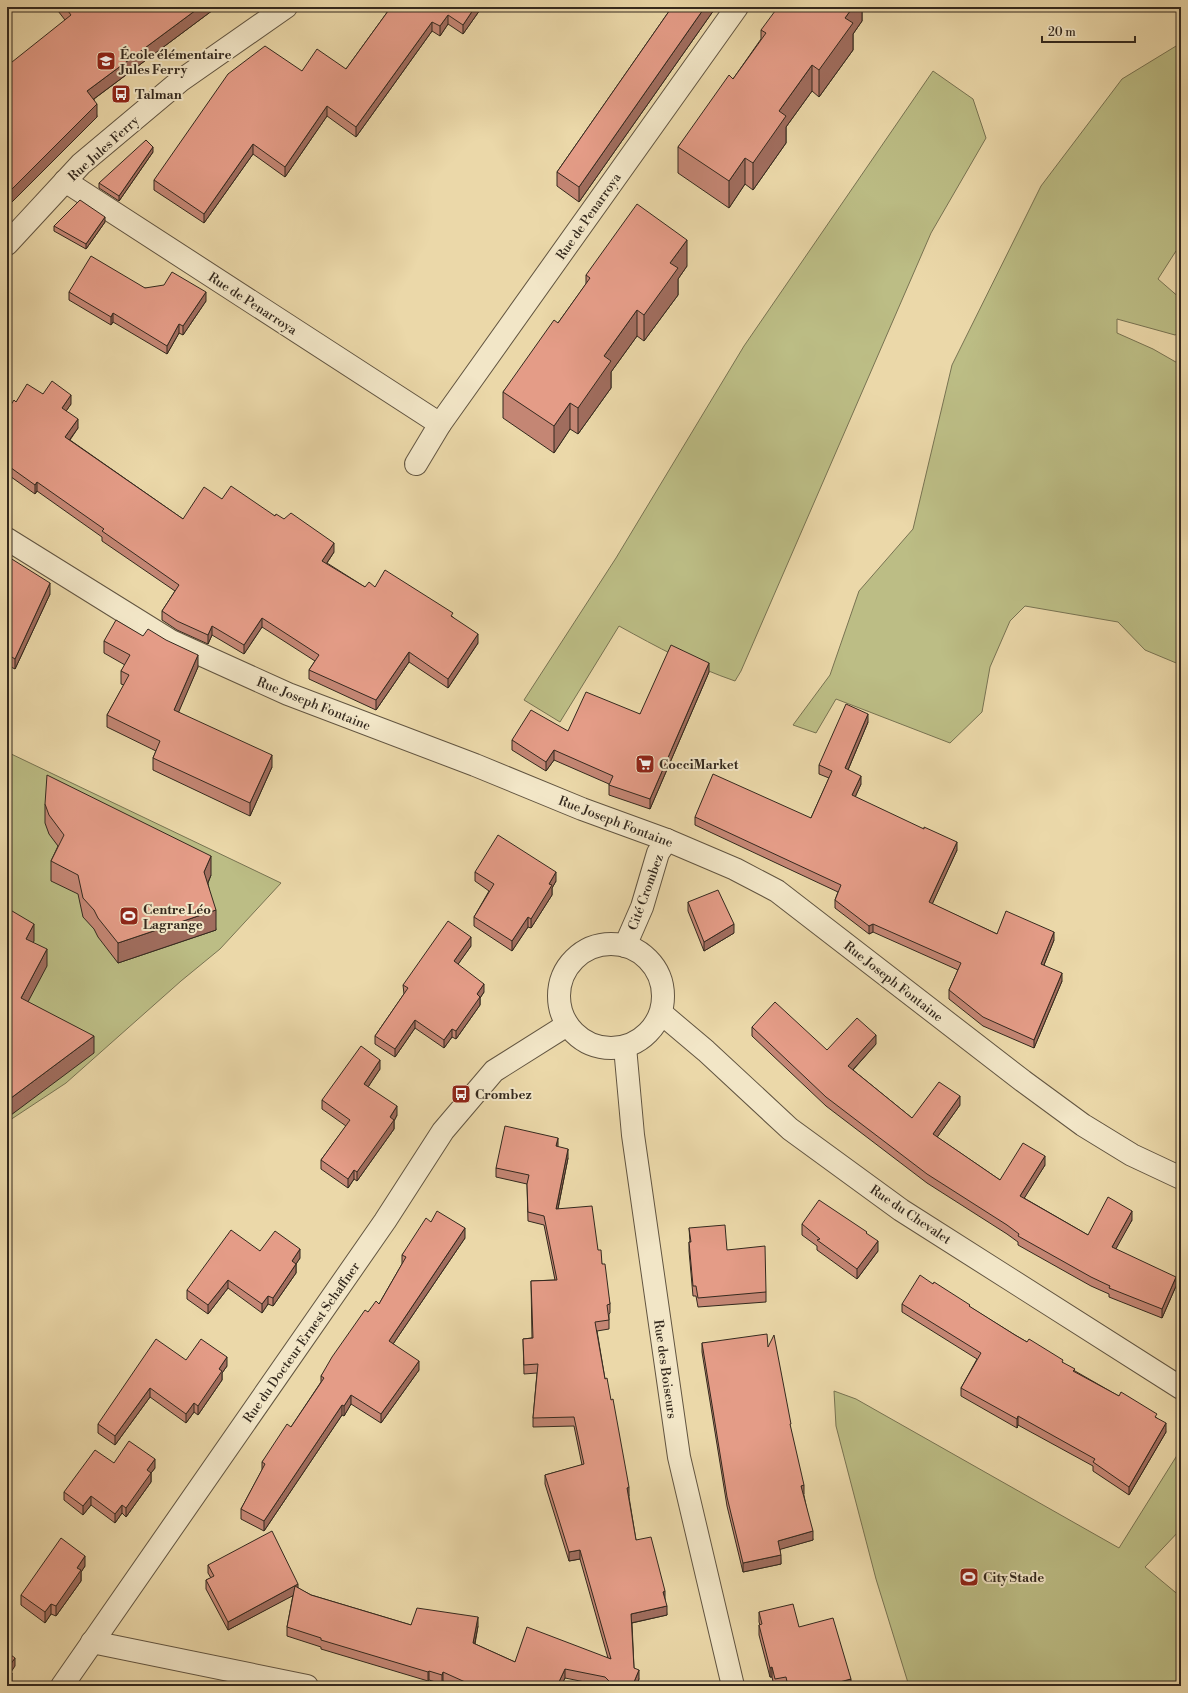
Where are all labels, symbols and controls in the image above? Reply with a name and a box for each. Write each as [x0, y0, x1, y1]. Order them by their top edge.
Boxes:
scale bar [1042, 18, 1135, 44]
text: 20 m [1048, 25, 1076, 40]
place label: École élémentaire Jules Ferry [118, 46, 231, 78]
school or university icon: École élémentaire Jules Ferry [95, 50, 117, 72]
bus stop icon: Talman [110, 83, 132, 105]
place label: Talman [135, 87, 182, 103]
street label: Rue Jules Ferry [65, 112, 143, 185]
street label: Rue de Penarroya [553, 170, 625, 263]
street label: Rue de Penarroya [205, 269, 300, 339]
street label: Rue Joseph Fontaine [254, 674, 373, 734]
supermarket icon: CocciMarket [634, 753, 656, 775]
place label: CocciMarket [659, 757, 739, 773]
street label: Rue Joseph Fontaine [556, 793, 676, 851]
street label: Cité Crombez [625, 852, 667, 933]
place label: Centre Léo Lagrange [143, 902, 211, 933]
sports icon: Centre Léo Lagrange [118, 905, 140, 927]
street label: Rue Joseph Fontaine [841, 938, 946, 1026]
bus stop icon: Crombez [450, 1083, 472, 1105]
place label: Crombez [475, 1087, 532, 1103]
street label: Rue du Chevalet [867, 1182, 954, 1248]
street label: Rue du Docteur Ernest Schaffner [240, 1259, 364, 1426]
street label: Rue des Boiseurs [650, 1319, 680, 1420]
sports icon: City Stade [958, 1566, 980, 1588]
place label: City Stade [983, 1570, 1044, 1586]

